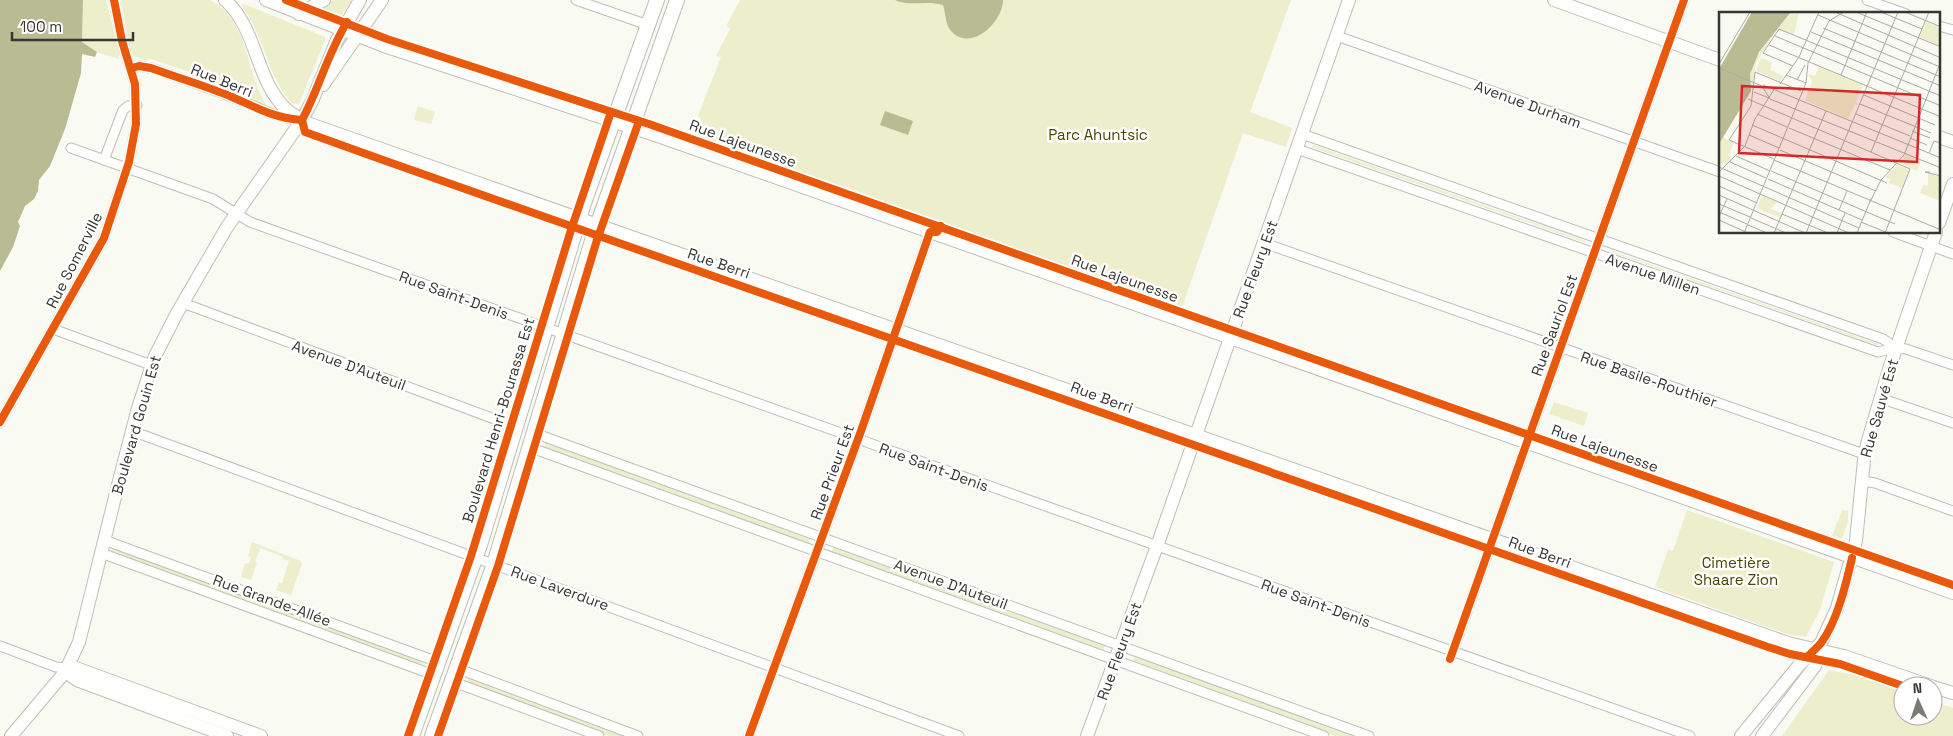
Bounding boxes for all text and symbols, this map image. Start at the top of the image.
scale bar [12,10,134,42]
inset map [1719,12,1940,234]
text: 100 m [20,17,62,36]
street label: Rue Berri [188,59,256,101]
street label: Avenue Durham [1472,76,1584,132]
street label: Rue Lajeunesse [687,115,799,171]
park label: Parc Ahuntsic [1048,125,1148,144]
street label: Rue Somerville [42,209,106,311]
street label: Rue Fleury Est [1228,217,1282,321]
street label: Rue Berri [685,243,753,283]
street label: Avenue Millen [1603,249,1703,299]
street label: Rue Lajeunesse [1069,250,1181,306]
street label: Rue Saint-Denis [397,266,511,324]
street label: Rue Sauriol Est [1527,271,1581,379]
street label: Boulevard Henri-Bourassa Est [458,315,538,525]
street label: Avenue D'Auteuil [289,336,409,394]
street label: Rue Basile-Routhier [1578,347,1720,411]
street label: Boulevard Gouin Est [107,353,165,497]
street label: Rue Sauvé Est [1856,356,1902,460]
street label: Rue Berri [1068,377,1136,417]
street label: Rue Lajeunesse [1549,420,1661,476]
street label: Rue Prieur Est [806,421,858,522]
street label: Rue Saint-Denis [877,438,991,496]
street label: Rue Berri [1506,532,1574,572]
park label: Cimetière Shaare Zion [1694,553,1778,589]
street label: Avenue D'Auteuil [891,555,1011,613]
street label: Rue Laverdure [508,561,612,615]
street label: Rue Grande-Allée [210,570,334,630]
street label: Rue Saint-Denis [1259,574,1373,632]
street label: Rue Fleury Est [1092,599,1146,703]
north arrow [1893,676,1943,726]
text: N [1912,679,1922,697]

